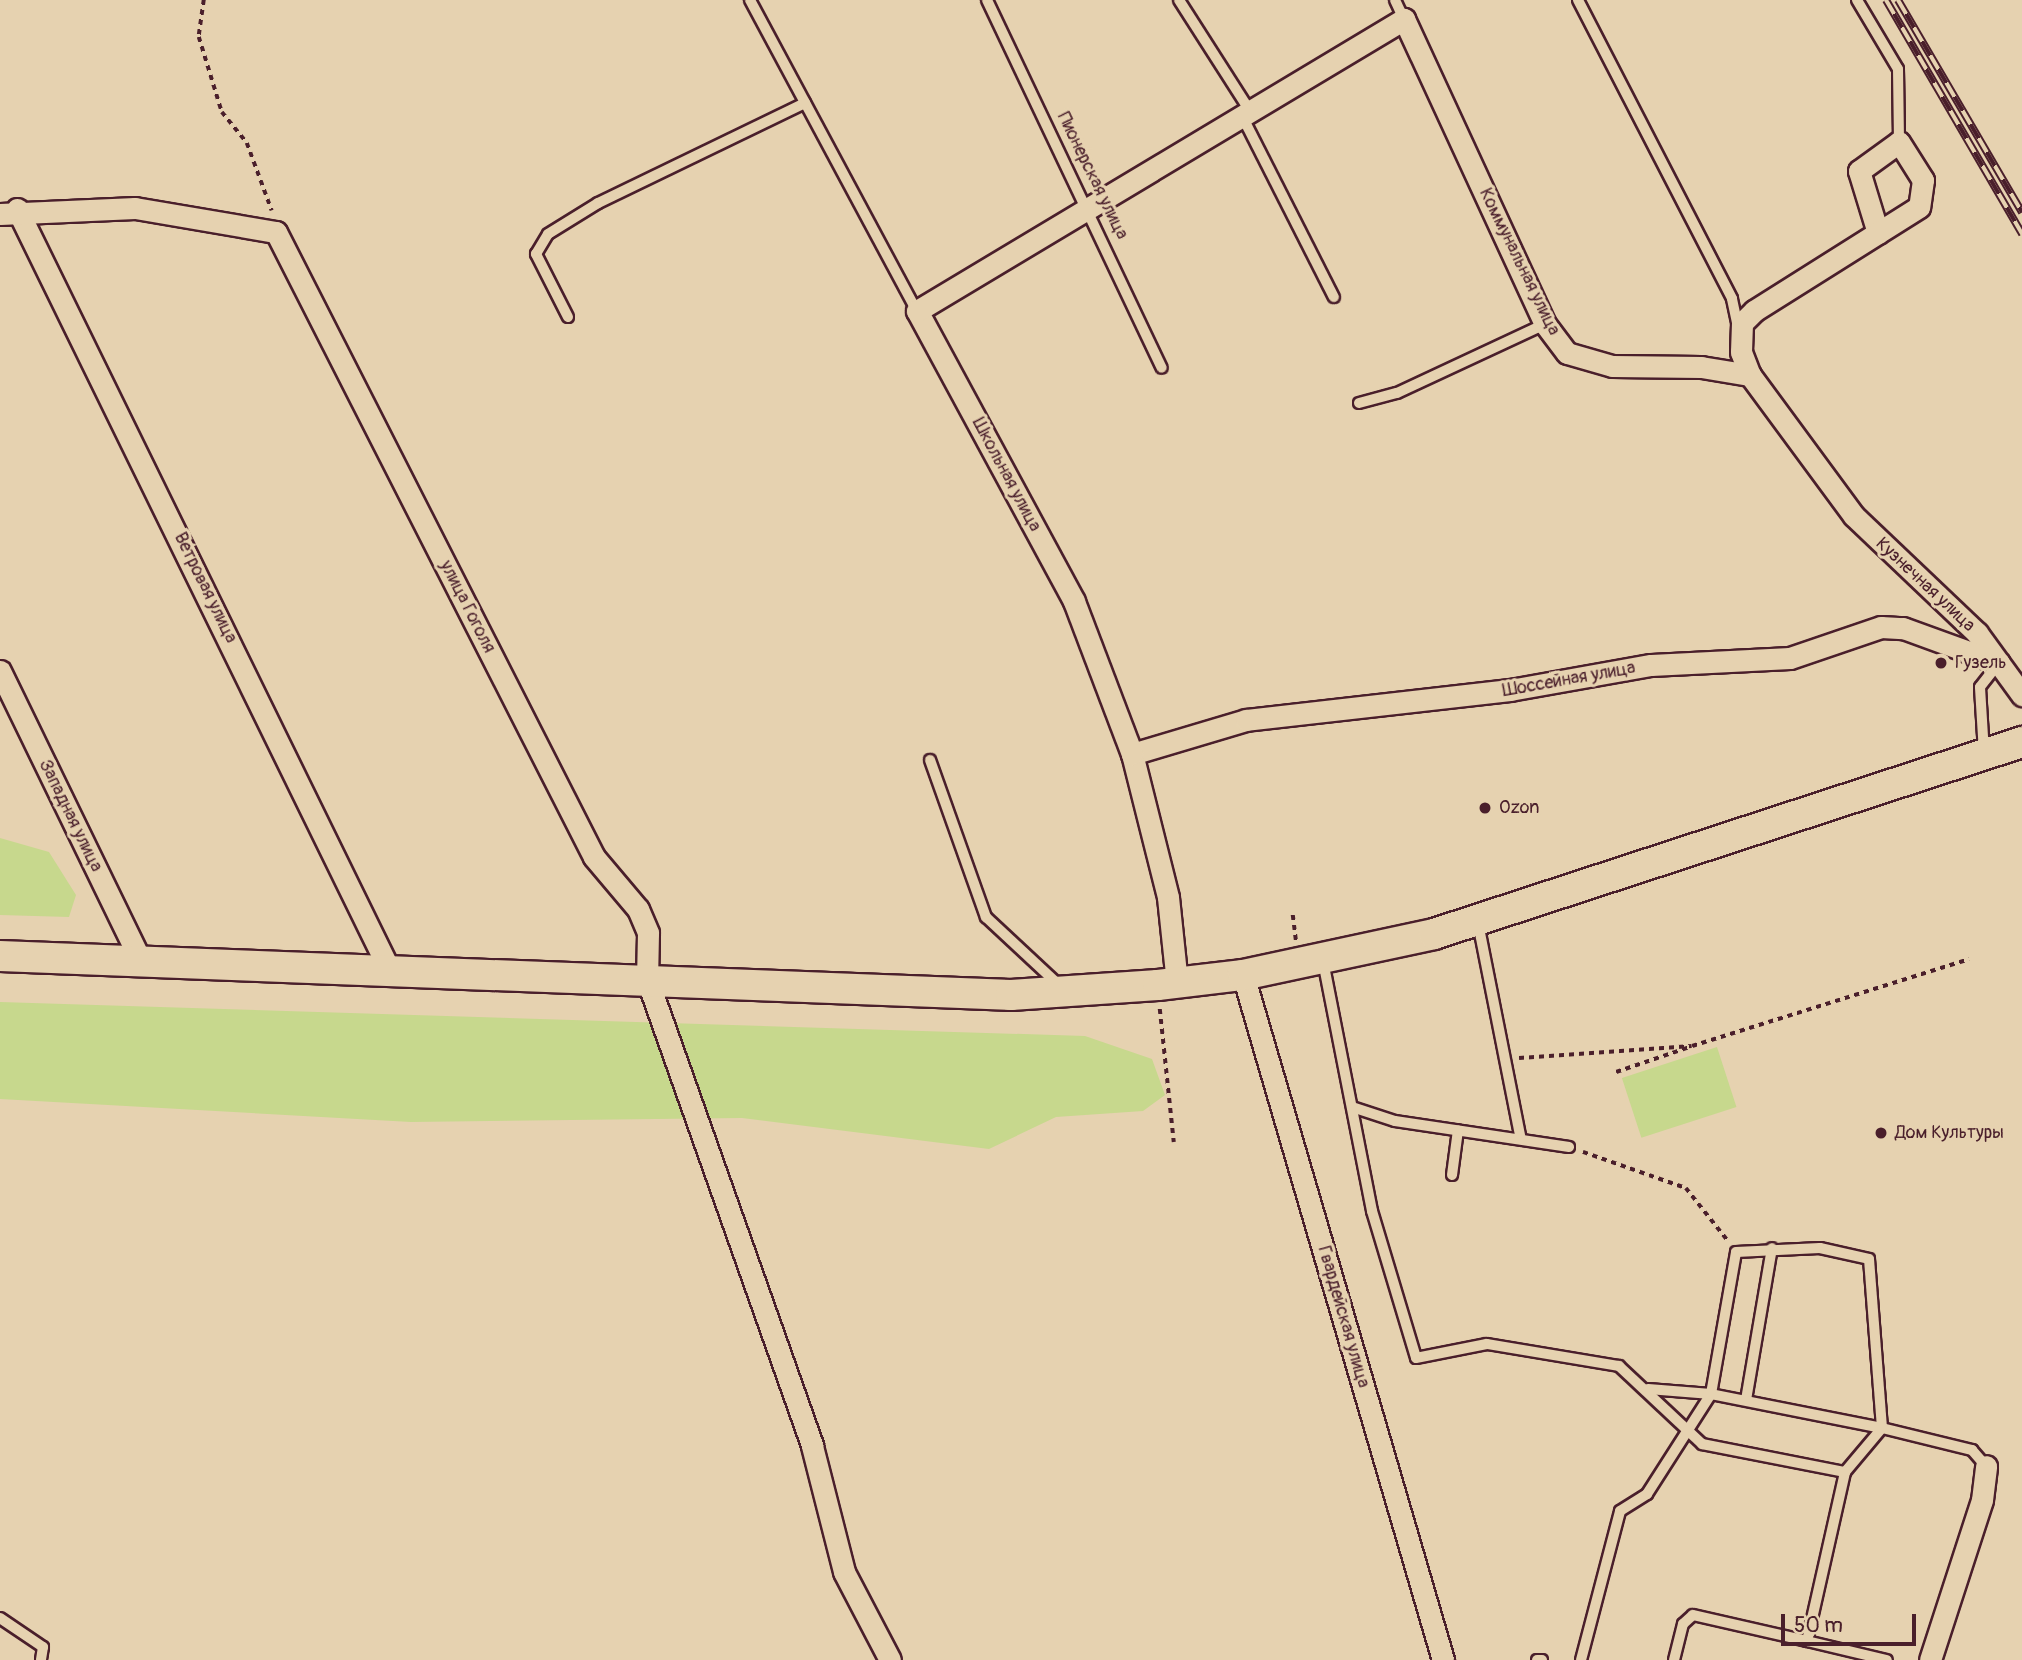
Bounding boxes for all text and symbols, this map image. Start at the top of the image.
street label: Пионерская улица [1052,109,1132,243]
street label: Коммунальная улица [1474,185,1564,339]
street label: Школьная улица [967,414,1045,536]
street label: Ветровая улица [169,529,241,647]
street label: Кузнечная улица [1871,533,1979,637]
street label: улица Гоголя [435,557,499,657]
place label: Гузель [1955,652,2007,674]
marker: Гузель [1933,655,1949,671]
street label: Шоссейная улица [1501,658,1637,702]
street label: Западная улица [34,756,106,876]
place label: Ozon [1499,797,1539,819]
marker: Ozon [1477,800,1493,816]
place label: Дом Культуры [1895,1122,2004,1144]
marker: Дом Культуры [1873,1125,1889,1141]
street label: Гвардейская улица [1312,1244,1374,1390]
scale bar [1784,1600,1919,1644]
text: 50 m [1794,1612,1843,1639]

